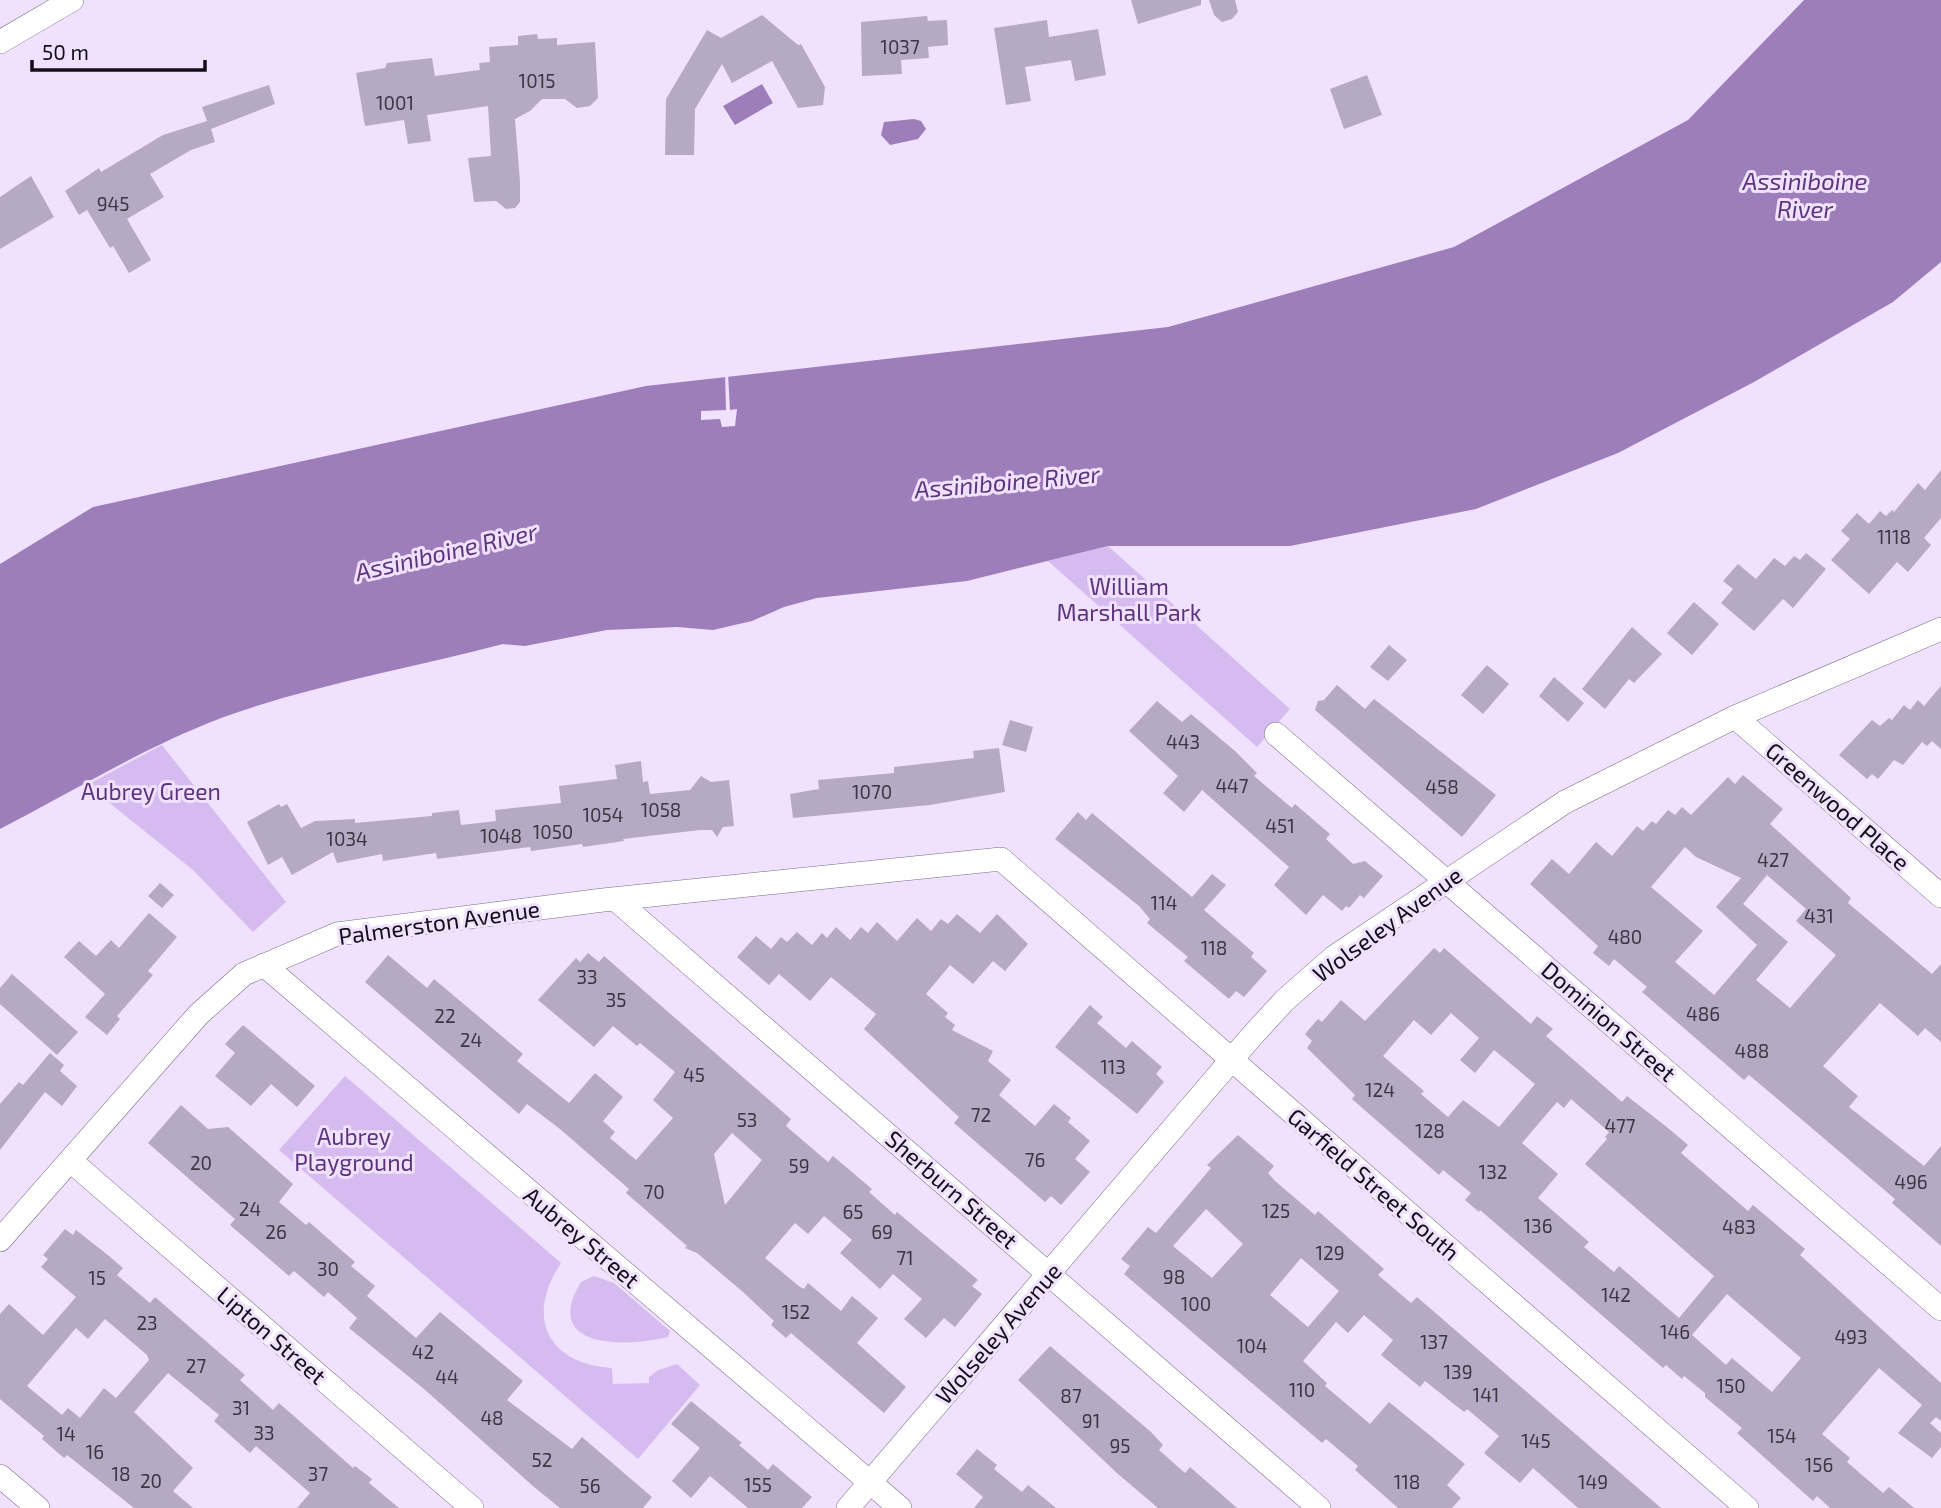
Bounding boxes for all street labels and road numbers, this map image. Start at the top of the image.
street label: Greenwood Place [1760,736,1916,876]
street label: Wolseley Avenue [1307,860,1467,988]
street label: Palmerston Avenue [336,894,542,950]
street label: Dominion Street [1536,955,1682,1087]
street label: Garfield Street South [1283,1102,1465,1266]
street label: Sherburn Street [880,1124,1024,1254]
street label: Aubrey Street [518,1180,646,1294]
street label: Wolseley Avenue [929,1257,1067,1409]
street label: Lipton Street [212,1280,332,1390]

